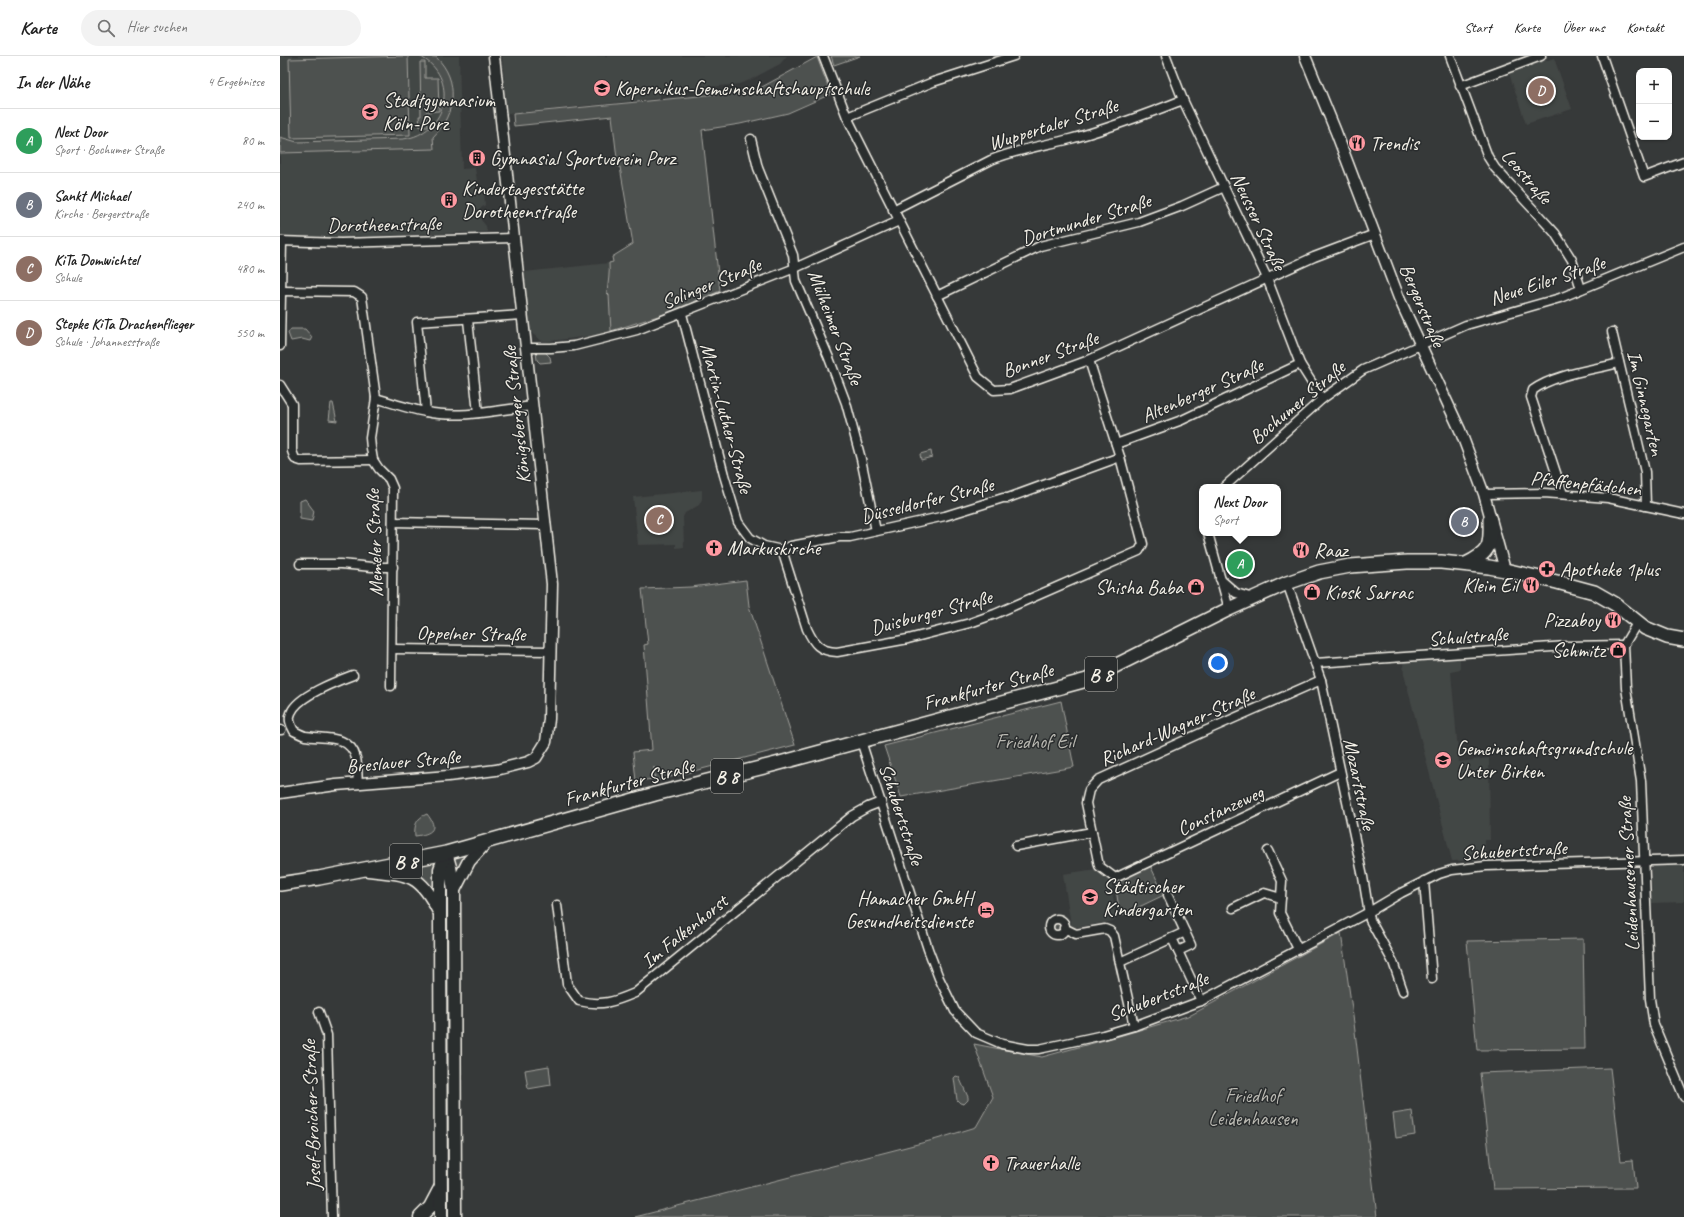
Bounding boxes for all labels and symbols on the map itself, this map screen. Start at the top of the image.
place label: Kopernikus-Gemeinschaftshauptschule [615,76,871,101]
pin: D [1528,76,1554,106]
school or university icon: Kopernikus-Gemeinschaftshauptschule [592,78,612,98]
place label: Stadtgymnasium Köln-Porz [383,88,496,136]
street label: Wuppertaler Straße [986,93,1122,156]
school or university icon: Stadtgymnasium Köln-Porz [360,102,380,122]
place label: Trendis [1370,131,1421,156]
restaurant icon: Trendis [1347,133,1367,153]
street label: Leostraße [1496,143,1558,210]
place label: Gymnasial Sportverein Porz [490,146,678,171]
building icon: Gymnasial Sportverein Porz [467,148,487,168]
street label: Neusser Straße [1225,168,1293,276]
place label: Kindertagesstätte Dorotheenstraße [462,176,585,224]
street label: Dortmunder Straße [1019,188,1155,251]
building icon: Kindertagesstätte Dorotheenstraße [439,190,459,210]
street label: Dorotheenstraße [327,211,443,238]
street label: Neue Eiler Straße [1486,250,1609,311]
street label: Solinger Straße [658,252,766,315]
street label: Bergerstraße [1394,260,1452,352]
street label: Mülheimer Straße [802,266,869,390]
street label: Bonner Straße [999,325,1103,383]
street label: Martin-Luther-Straße [694,340,759,497]
street label: Königsberger Straße [497,343,536,485]
street label: Im Ginnegarten [1621,348,1670,459]
street label: Altenberger Straße [1138,352,1268,428]
street label: Bochumer Straße [1244,354,1352,450]
street label: Pfaffenpfädchen [1529,465,1643,502]
street label: Düsseldorfer Straße [858,472,997,529]
street label: Memeler Straße [360,487,389,597]
pin: C [646,505,672,535]
pin: B [1451,507,1477,537]
place label: Markuskirche [727,536,822,561]
church icon: Markuskirche [704,538,724,558]
place label: Raaz [1314,538,1350,563]
restaurant icon: Raaz [1291,540,1311,560]
pin: A [1227,549,1253,579]
place label: Apotheke 1plus [1560,557,1662,582]
pharmacy icon: Apotheke 1plus [1537,559,1557,579]
place label: Klein Eil [1463,573,1522,598]
place label: Shisha Baba [1095,575,1184,600]
restaurant icon: Klein Eil [1521,575,1541,595]
shop icon: Shisha Baba [1186,577,1206,597]
place label: Kiosk Sarrac [1325,580,1414,605]
shop icon: Kiosk Sarrac [1302,582,1322,602]
street label: Duisburger Straße [868,584,996,641]
place label: Pizzaboy [1544,608,1602,633]
restaurant icon: Pizzaboy [1603,610,1623,630]
street label: Oppelner Straße [416,620,527,647]
street label: Schulstraße [1428,621,1510,652]
place label: Schmitz [1552,638,1607,663]
shop icon: Schmitz [1608,640,1628,660]
your location [1208,653,1228,673]
street label: Frankfurter Straße [920,657,1057,716]
road number: B 8 [1085,657,1117,691]
street label: Richard-Wagner-Straße [1096,680,1260,772]
park label: Friedhof Eil [996,729,1078,754]
street label: Mozartstraße [1338,736,1382,834]
place label: Gemeinschaftsgrundschule Unter Birken [1456,736,1634,784]
street label: Breslauer Straße [345,744,463,779]
school or university icon: Gemeinschaftsgrundschule Unter Birken [1433,750,1453,770]
street label: Frankfurter Straße [561,753,698,812]
road number: B 8 [711,759,743,793]
street label: Schubertstraße [873,760,930,869]
street label: Constanzeweg [1173,779,1268,841]
street label: Leidenhausener Straße [1612,795,1645,952]
street label: Schubertstraße [1461,835,1569,866]
road number: B 8 [390,844,422,878]
place label: Städtischer Kindergarten [1103,874,1193,922]
place label: Hamacher GmbH Gesundheitsdienste [846,886,976,934]
street label: Im Falkenhorst [636,887,735,974]
school or university icon: Städtischer Kindergarten [1080,887,1100,907]
hotel icon: Hamacher GmbH Gesundheitsdienste [976,900,996,920]
street label: Schubertstraße [1105,965,1213,1027]
street label: Josef-Broicher-Straße [296,1038,327,1192]
park label: Friedhof Leidenhausen [1208,1083,1299,1131]
place label: Trauerhalle [1004,1151,1081,1176]
church icon: Trauerhalle [981,1153,1001,1173]

